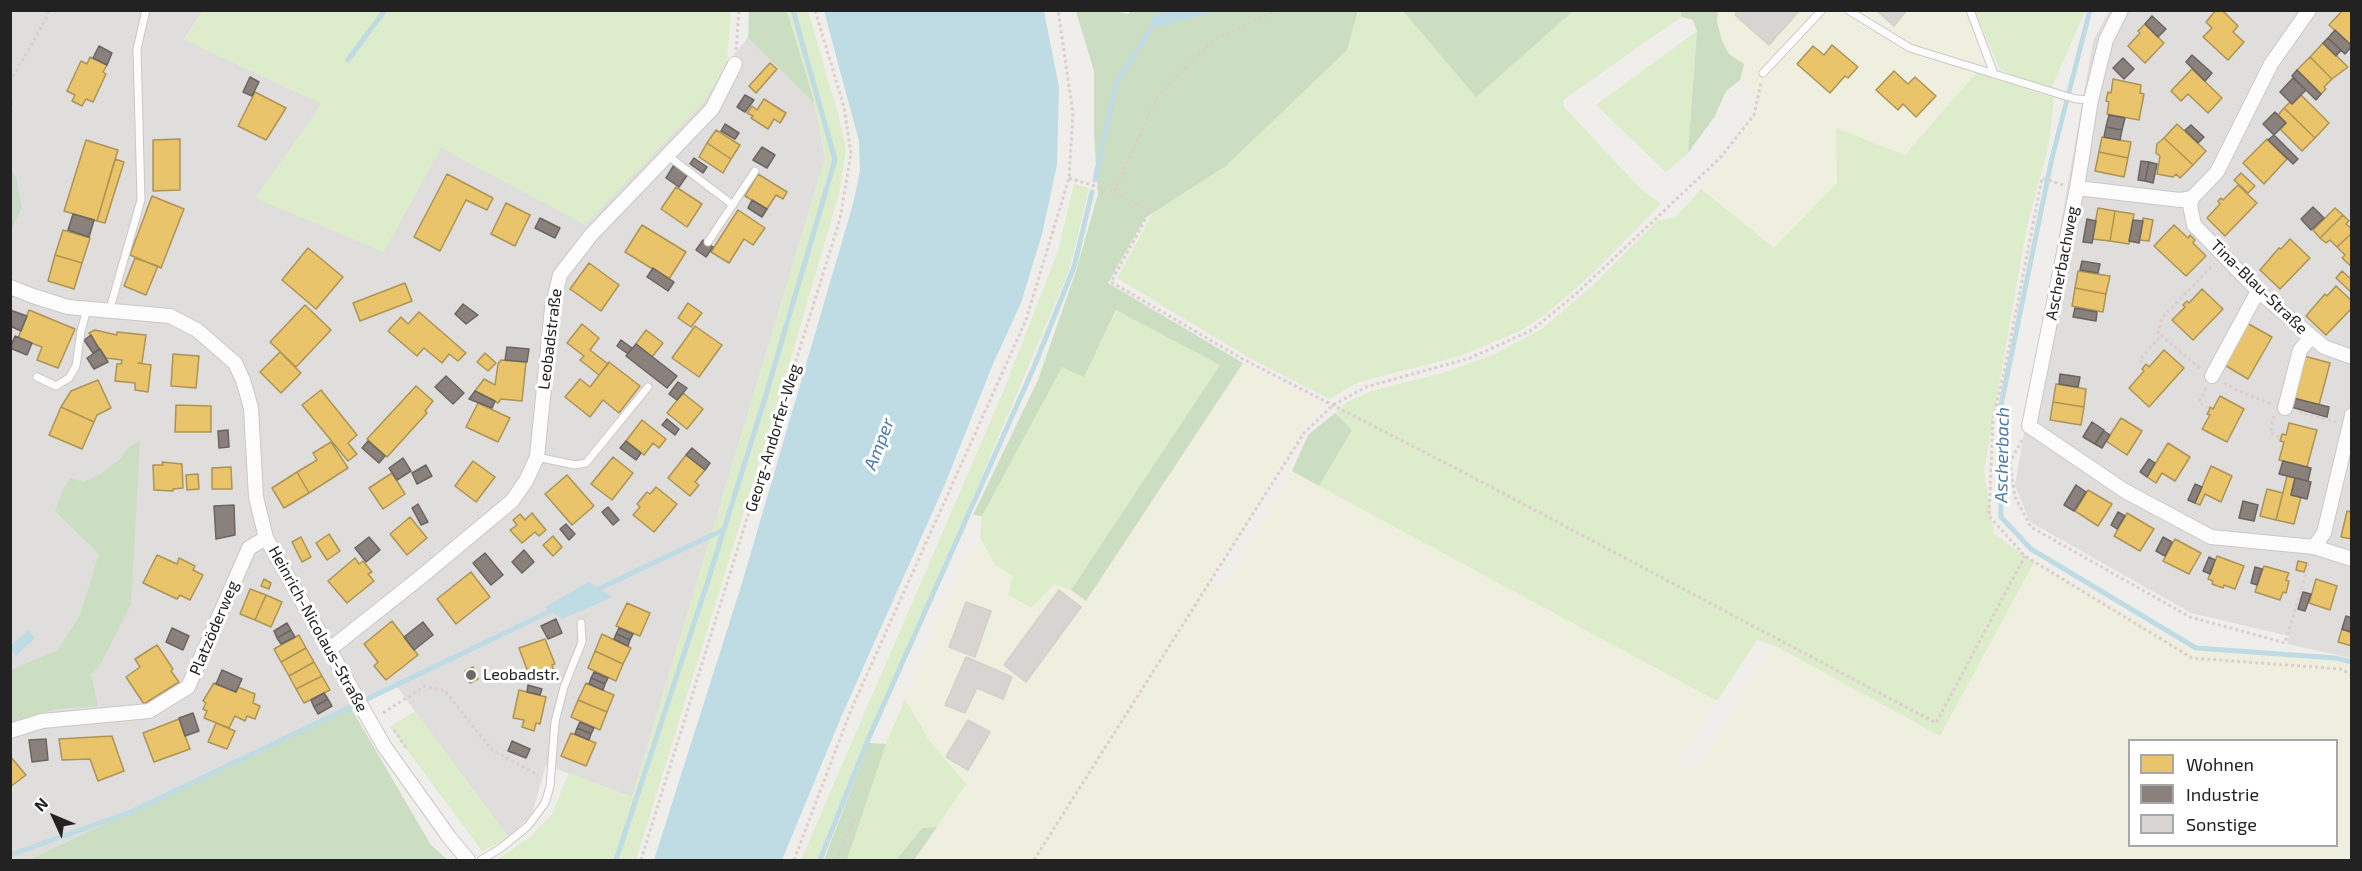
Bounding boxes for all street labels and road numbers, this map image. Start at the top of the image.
street label: Ascherbachweg [2042,204,2082,322]
street label: Tina-Blau-Straße [2206,236,2312,338]
street label: Leobadstraße [534,287,566,391]
street label: Georg-Andorfer-Weg [741,362,805,514]
street label: Heinrich-Nicolaus-Straße [264,543,372,715]
street label: Platzöderweg [185,578,243,678]

